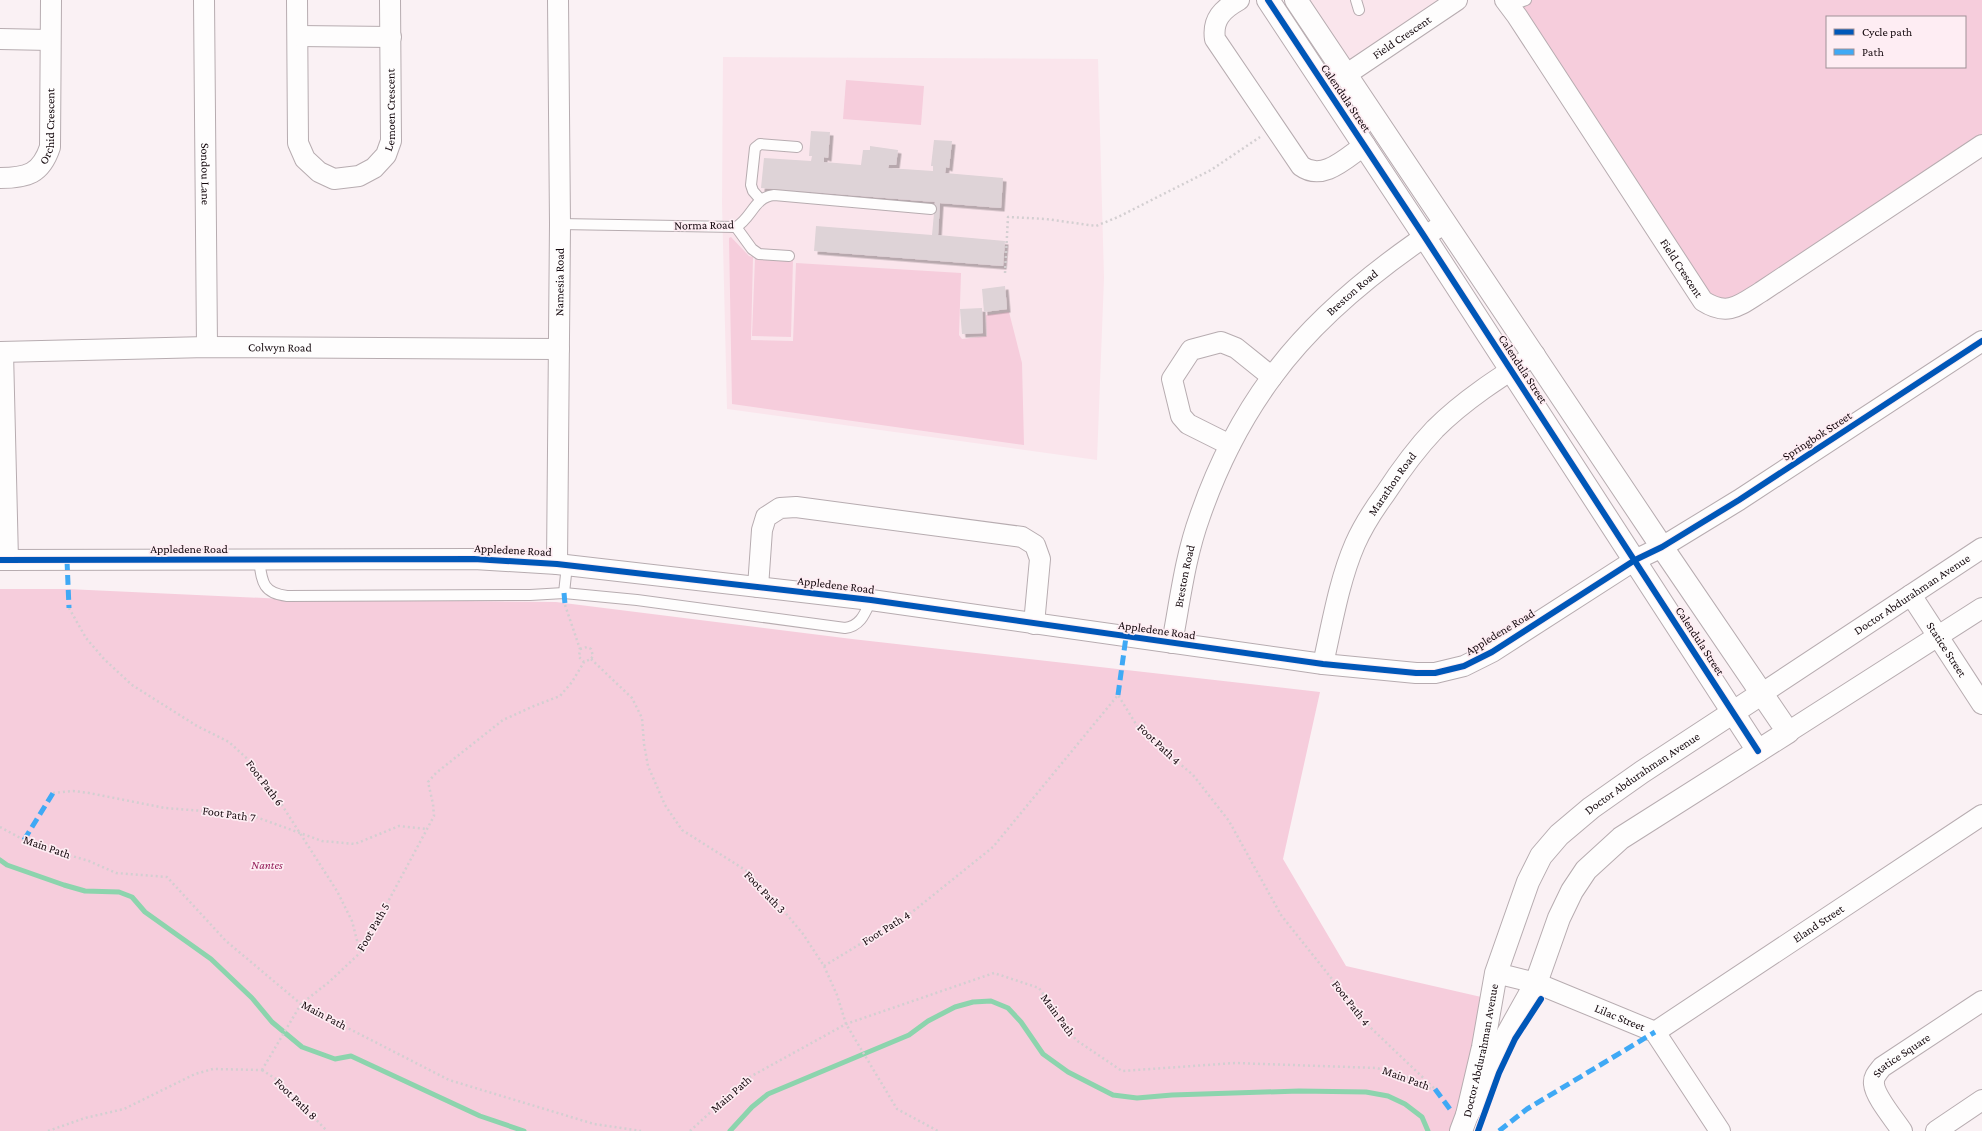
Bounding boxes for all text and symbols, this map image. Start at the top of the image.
street label: Field Crescent [1370,12,1435,62]
legend [1826,16,1966,68]
text: Cycle path [1862,25,1913,39]
text: Path [1862,45,1884,59]
street label: Calendula Street [1318,61,1375,136]
street label: Lemoen Crescent [381,67,398,153]
street label: Orchid Crescent [36,87,57,167]
street label: Sondou Lane [198,143,213,205]
street label: Norma Road [674,217,735,233]
street label: Field Crescent [1657,236,1706,301]
street label: Namesia Road [552,247,567,316]
street label: Breston Road [1323,266,1381,319]
street label: Calendula Street [1496,332,1551,407]
street label: Colwyn Road [248,340,313,355]
street label: Springbok Street [1780,408,1855,464]
street label: Marathon Road [1365,449,1420,518]
street label: Appledene Road [474,541,553,559]
street label: Appledene Road [150,542,229,556]
street label: Breston Road [1171,543,1198,609]
street label: Doctor Abdurahman Avenue [1851,551,1973,638]
street label: Appledene Road [797,573,876,597]
street label: Calendula Street [1673,604,1728,679]
street label: Appledene Road [1463,606,1538,658]
street label: Appledene Road [1118,618,1197,642]
street label: Statice Street [1923,619,1970,680]
street label: Foot Path 4 [1134,720,1184,768]
street label: Doctor Abdurahman Avenue [1582,729,1702,817]
street label: Foot Path 6 [243,757,287,809]
street label: Foot Path 7 [202,803,257,825]
street label: Main Path [21,832,73,862]
park label: Nantes [251,858,283,872]
street label: Foot Path 3 [741,868,789,916]
street label: Foot Path 5 [354,900,392,954]
street label: Eland Street [1790,901,1847,946]
street label: Foot Path 4 [859,908,913,948]
street label: Foot Path 4 [1329,977,1373,1029]
street label: Doctor Abdurahman Avenue [1460,983,1501,1119]
street label: Main Path [1038,991,1078,1039]
street label: Main Path [299,997,349,1033]
street label: Lilac Street [1593,1001,1648,1035]
street label: Statice Square [1869,1030,1933,1080]
street label: Main Path [1381,1063,1432,1093]
street label: Main Path [708,1072,755,1115]
street label: Foot Path 8 [272,1075,320,1123]

